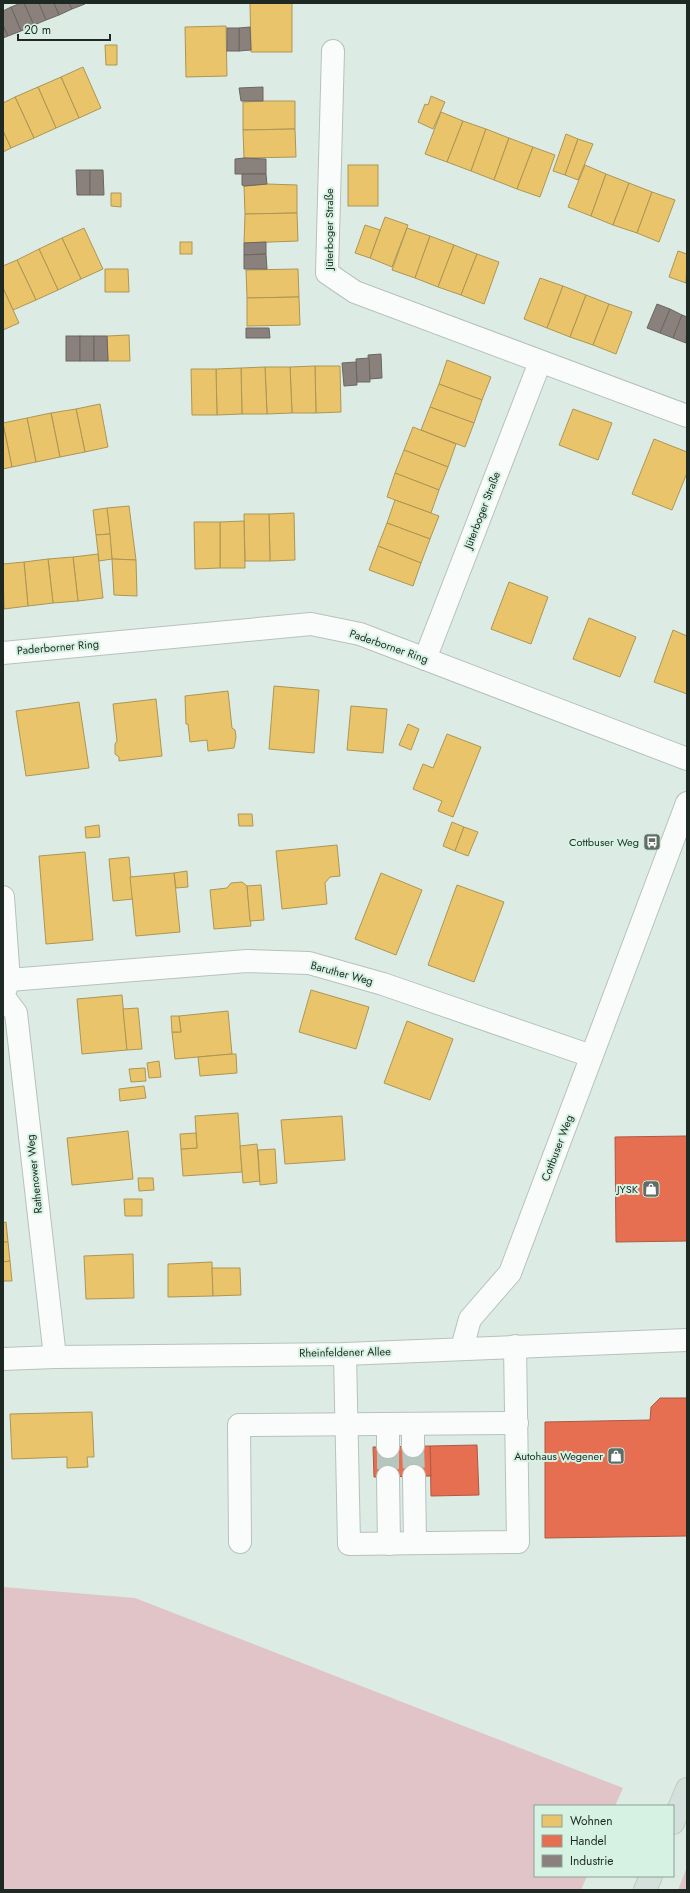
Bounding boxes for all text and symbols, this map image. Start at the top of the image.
scale bar [18,16,110,42]
text: 20 m [24,21,51,39]
street label: Jüterboger Straße [321,188,337,272]
street label: Jüterboger Straße [459,469,504,553]
street label: Paderborner Ring [347,625,431,667]
street label: Paderborner Ring [16,635,100,659]
bus stop icon: Cottbuser Weg [642,832,662,852]
place label: Cottbuser Weg [569,834,639,850]
street label: Baruther Weg [309,957,375,989]
street label: Cottbuser Weg [537,1112,577,1184]
street label: Rathenower Weg [22,1134,46,1214]
shop icon: JYSK [641,1179,661,1199]
place label: JYSK [615,1181,639,1197]
street label: Rheinfeldener Allee [299,1343,391,1361]
shop icon: Autohaus Wegener [606,1446,626,1466]
place label: Autohaus Wegener [514,1448,603,1464]
legend [534,1805,674,1877]
text: Wohnen [570,1812,613,1830]
text: Handel [570,1832,606,1850]
text: Industrie [570,1852,614,1870]

